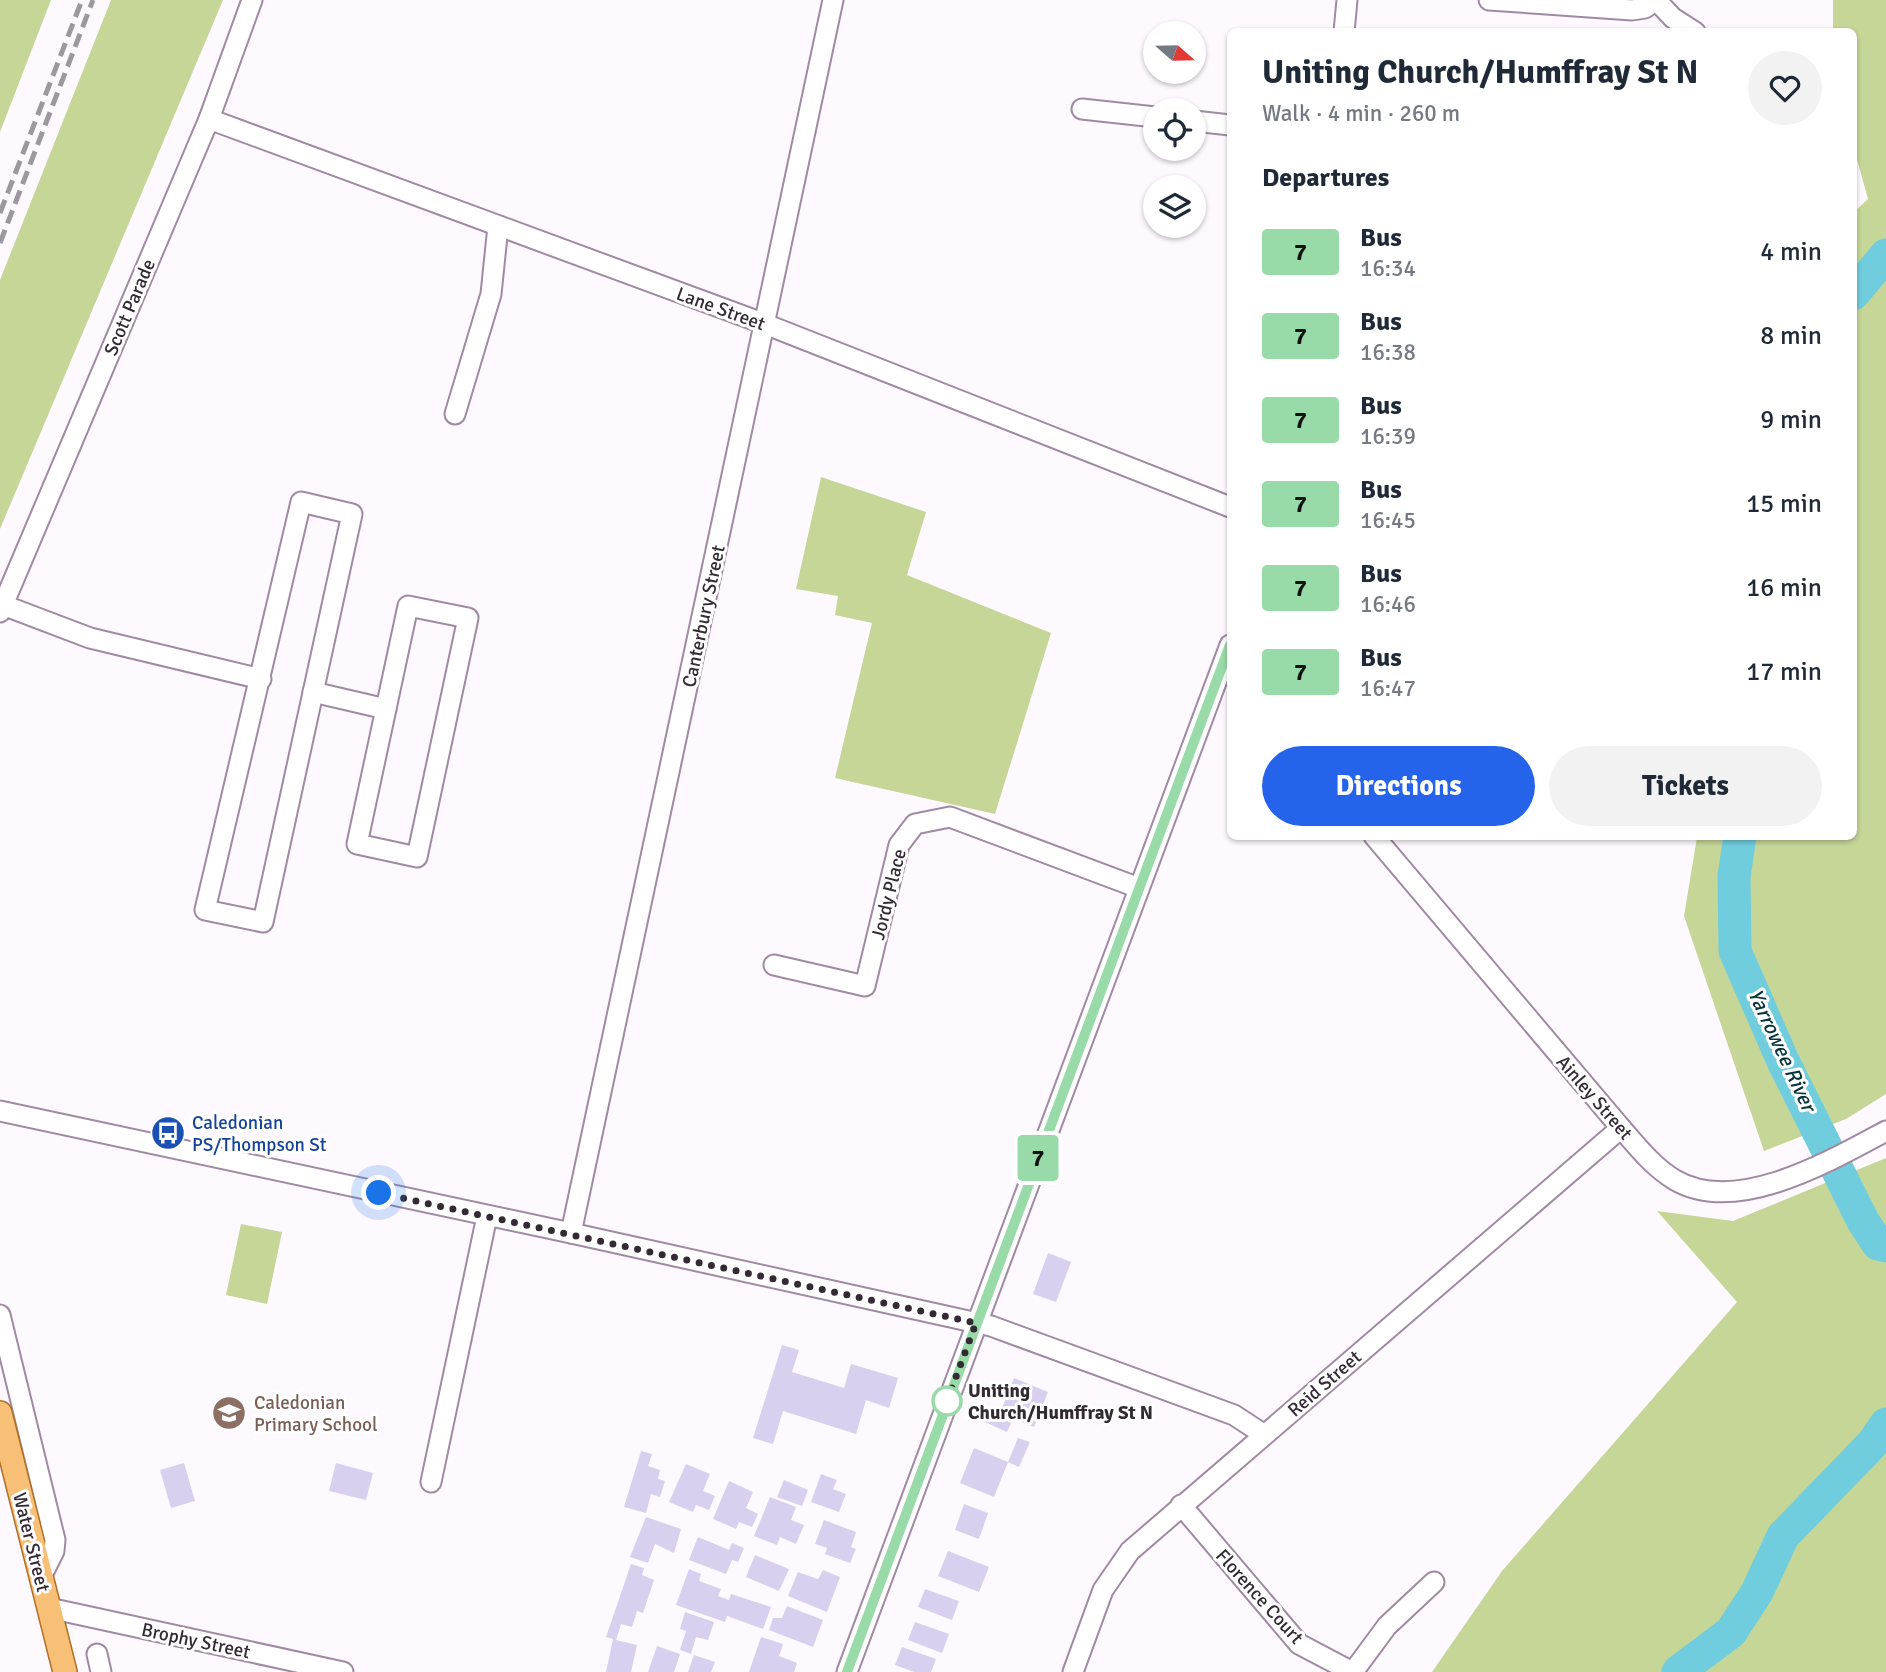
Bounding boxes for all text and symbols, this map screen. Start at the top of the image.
north arrow [1143,21,1206,84]
map controls [1143,21,1206,238]
button: heart [1748,51,1822,125]
text: Uniting Church/Humffray St N [1262,52,1699,93]
button: locate [1143,98,1206,161]
text: Walk · 4 min · 260 m [1262,99,1460,128]
text: Departures [1262,162,1389,194]
button: layers [1143,175,1206,238]
text: Bus [1360,222,1402,254]
text: 4 min [1760,236,1822,268]
text: 7 [1294,237,1307,267]
text: 16:34 [1360,254,1416,283]
street label: Scott Parade [99,255,161,359]
street label: Lane Street [673,282,769,336]
text: Bus [1360,306,1402,338]
text: 8 min [1760,320,1822,352]
text: 7 [1294,321,1307,351]
text: 16:38 [1360,338,1416,367]
text: Bus [1360,390,1402,422]
text: 9 min [1760,404,1822,436]
text: 7 [1294,405,1307,435]
text: 16:39 [1360,422,1416,451]
text: Bus [1360,474,1402,506]
text: 15 min [1746,488,1822,520]
text: 7 [1294,489,1307,519]
text: 16:45 [1360,506,1416,535]
street label: Canterbury Street [677,543,731,690]
text: Bus [1360,558,1402,590]
text: 16 min [1746,572,1822,604]
text: 7 [1294,573,1307,603]
text: 16:46 [1360,590,1416,619]
text: Bus [1360,642,1402,674]
text: 17 min [1746,656,1822,688]
text: 7 [1294,657,1307,687]
text: 16:47 [1360,674,1416,703]
button: Directions [1262,746,1535,826]
button: Tickets [1549,746,1822,826]
street label: Jordy Place [866,846,912,942]
water label: Yarrowee River [1742,985,1823,1118]
street label: Ainley Street [1551,1050,1638,1145]
place label: Caledonian PS/Thompson St [192,1111,327,1157]
bus stop icon: Caledonian PS/Thompson St [149,1114,187,1152]
line badge: 7 [1015,1135,1061,1181]
text: 7 [1032,1143,1044,1173]
your location [361,1175,396,1210]
street label: Reid Street [1283,1345,1367,1422]
place label: Uniting Church/Humffray St N [968,1379,1153,1425]
marker: Uniting Church/Humffray St N [932,1386,962,1416]
place label: Caledonian Primary School [254,1391,377,1437]
school or university icon: Caledonian Primary School [210,1394,248,1432]
street label: Water Street [7,1490,55,1595]
street label: Florence Court [1210,1544,1309,1649]
street label: Brophy Street [139,1618,253,1664]

